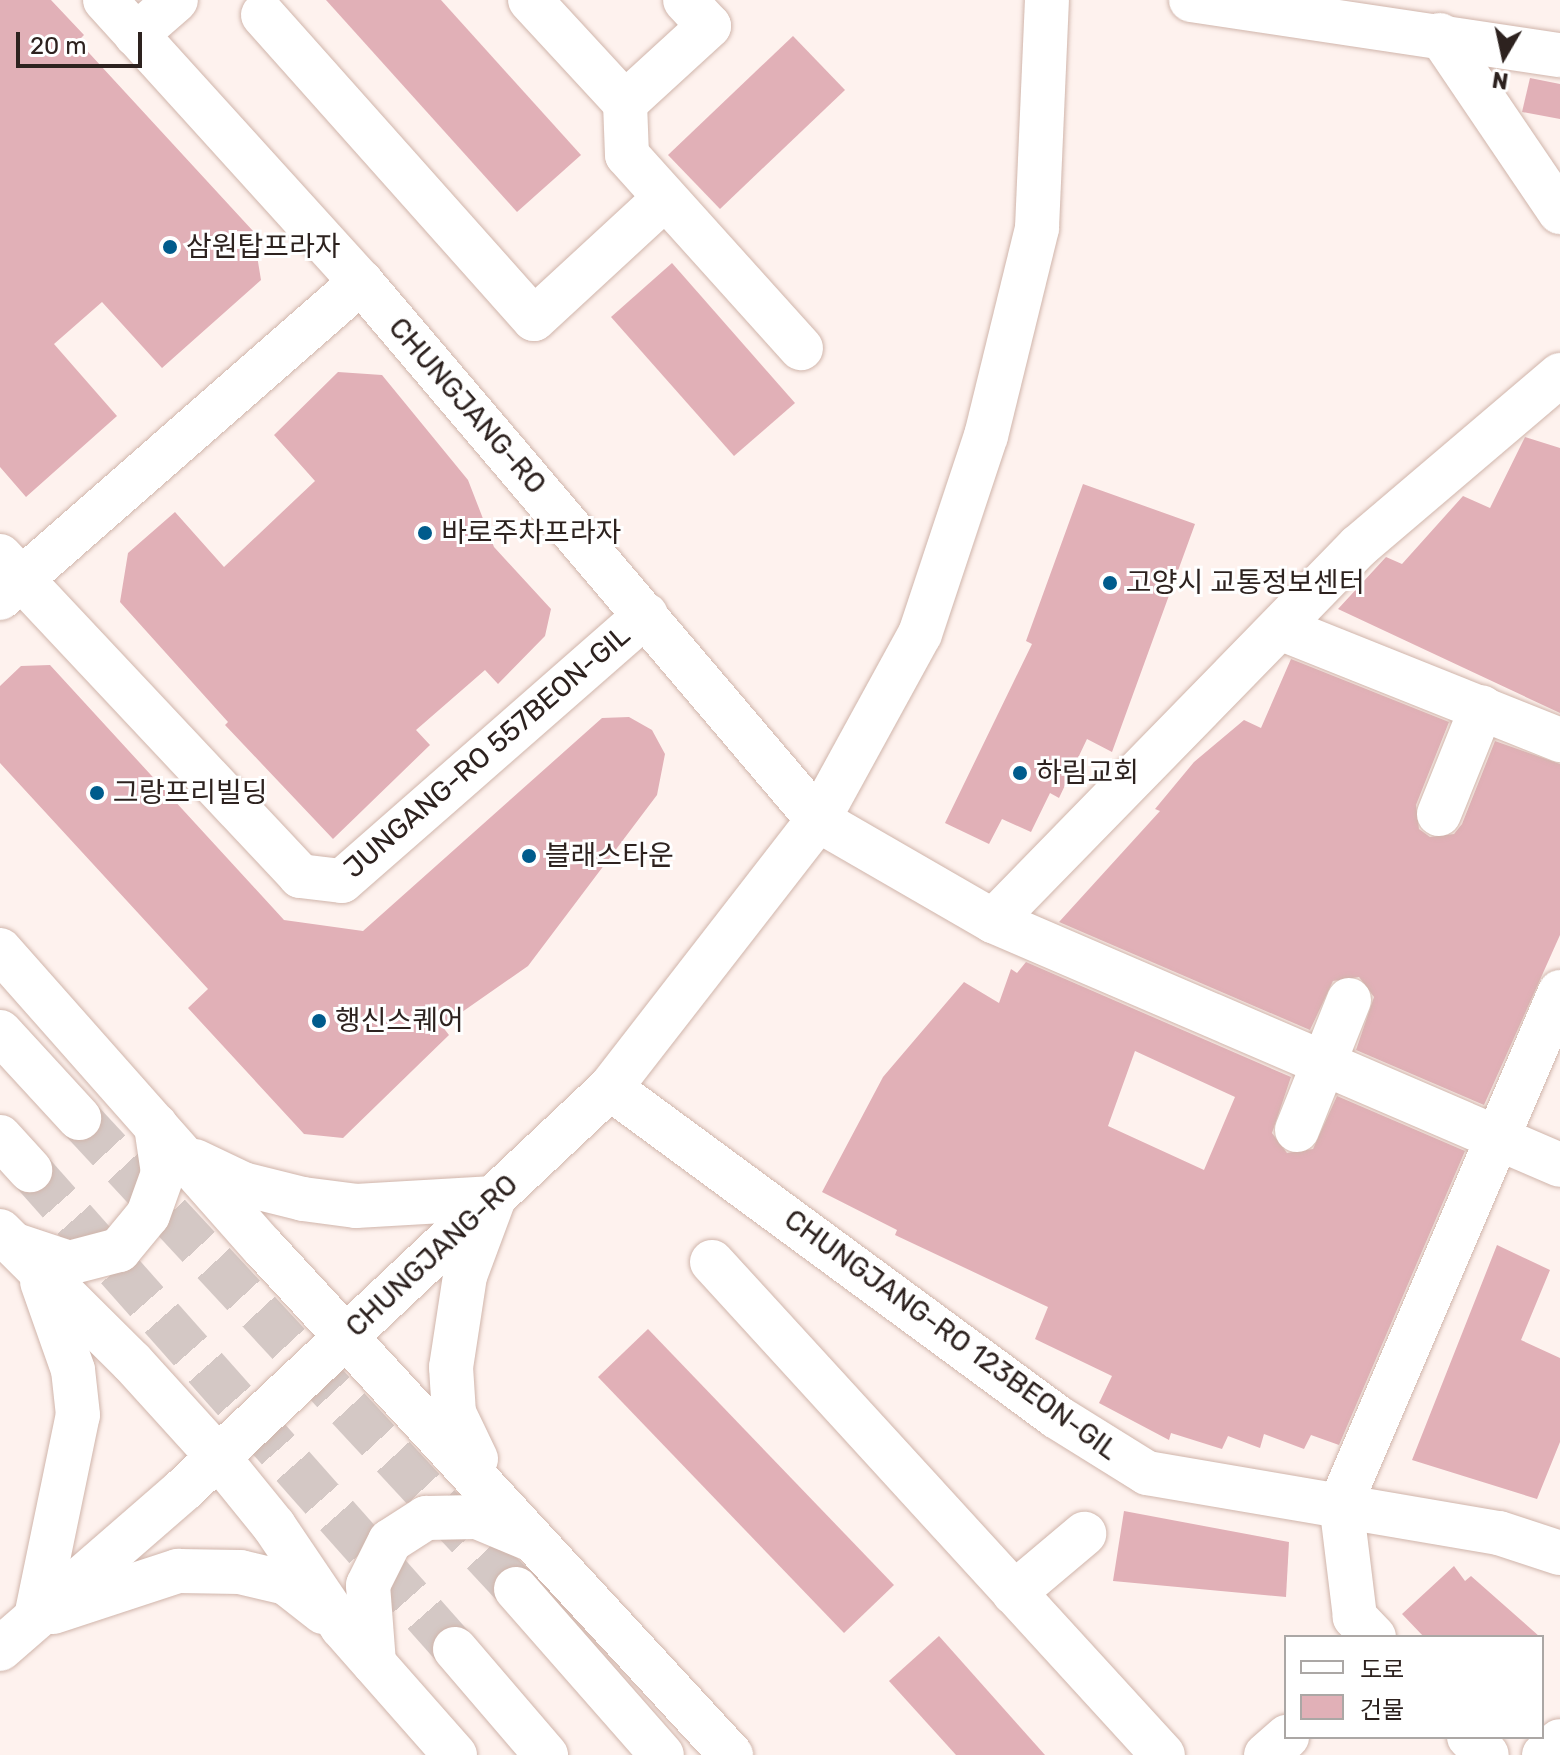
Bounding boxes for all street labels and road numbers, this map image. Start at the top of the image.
street label: CHUNGJANG-RO [381,311,553,501]
street label: JUNGANG-RO 557BEON-GIL [337,619,637,885]
street label: CHUNGJANG-RO [339,1168,525,1344]
street label: CHUNGJANG-RO 123BEON-GIL [778,1203,1124,1467]

